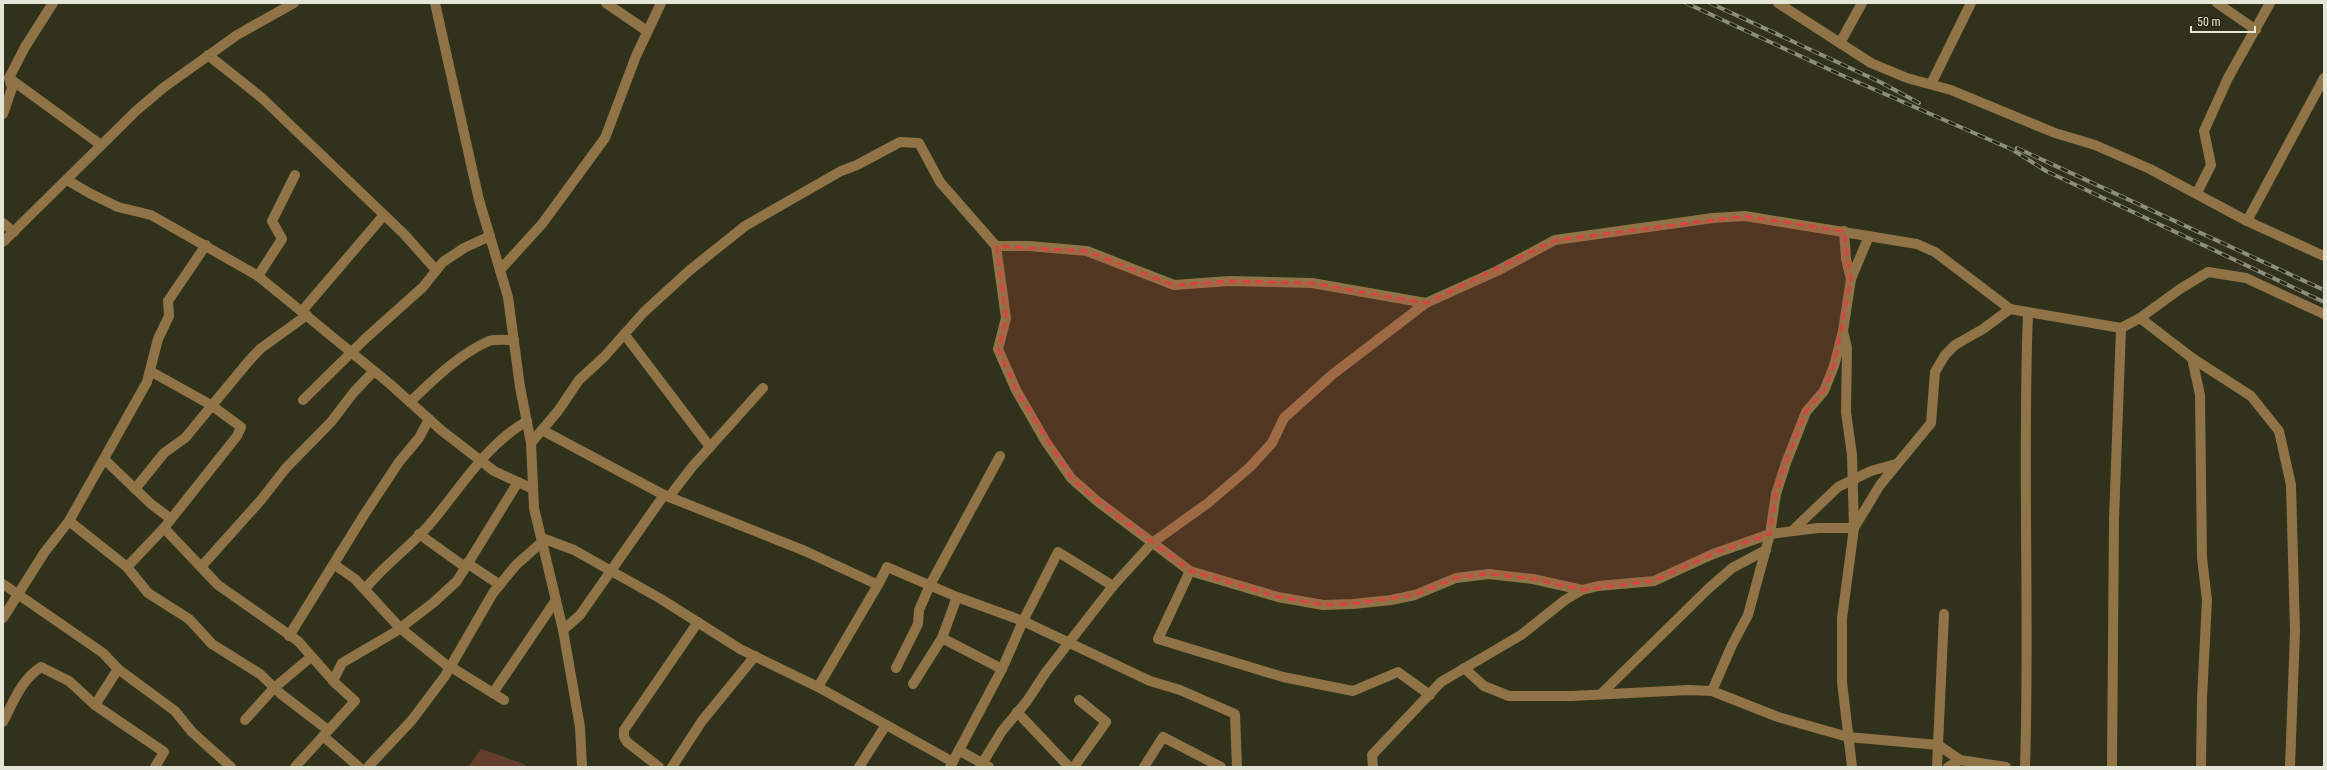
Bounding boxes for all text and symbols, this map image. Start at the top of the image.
scale bar [2191,8,2255,34]
text: 50 m [2197,15,2221,29]

